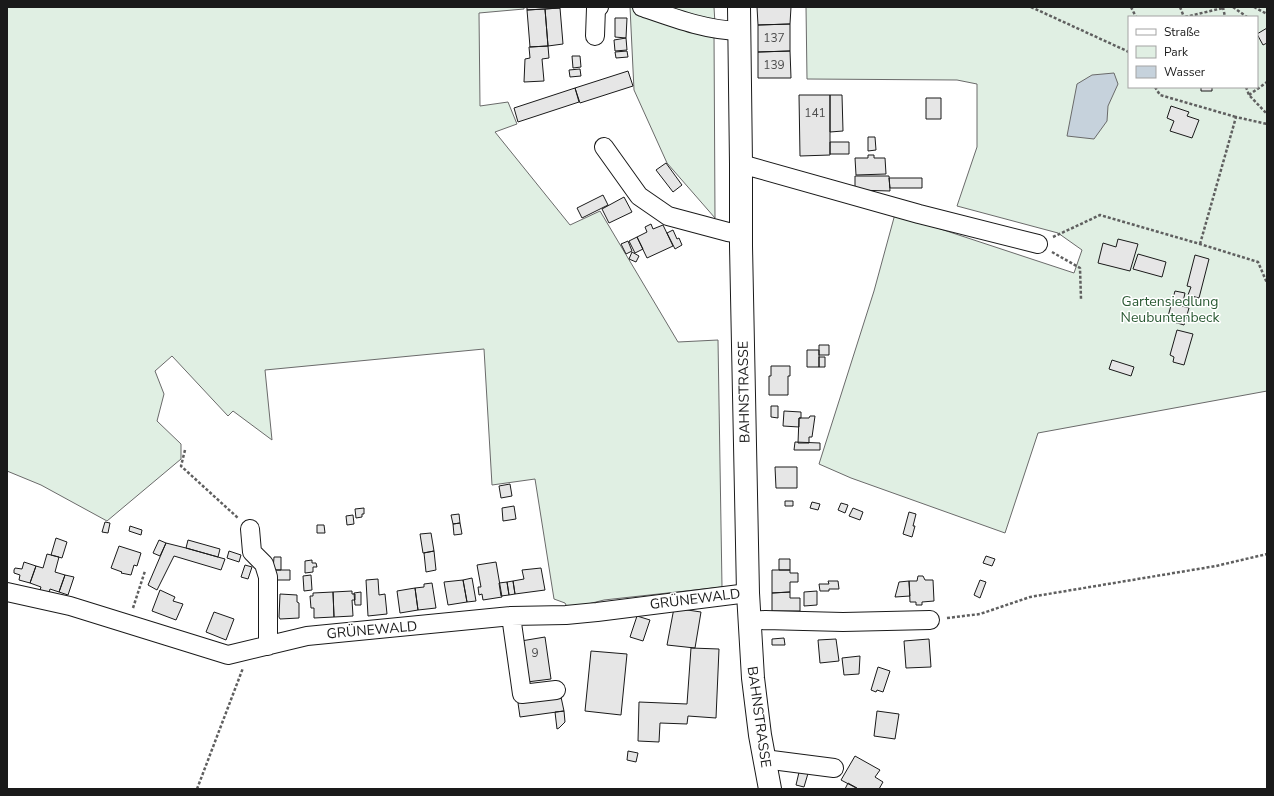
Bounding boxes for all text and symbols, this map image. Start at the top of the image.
legend [1128,16,1258,88]
text: Straße [1164,24,1200,40]
house number: 137 [763,30,785,46]
text: Park [1164,44,1189,60]
house number: 139 [763,57,785,73]
text: Wasser [1164,64,1206,80]
house number: 141 [804,105,826,121]
park label: Gartensiedlung Neubuntenbeck [1121,292,1220,327]
street label: BAHNSTRASSE [734,341,754,443]
street label: GRÜNEWALD [649,584,741,614]
street label: GRÜNEWALD [326,617,418,643]
house number: 9 [531,645,539,661]
street label: BAHNSTRASSE [742,665,776,769]

